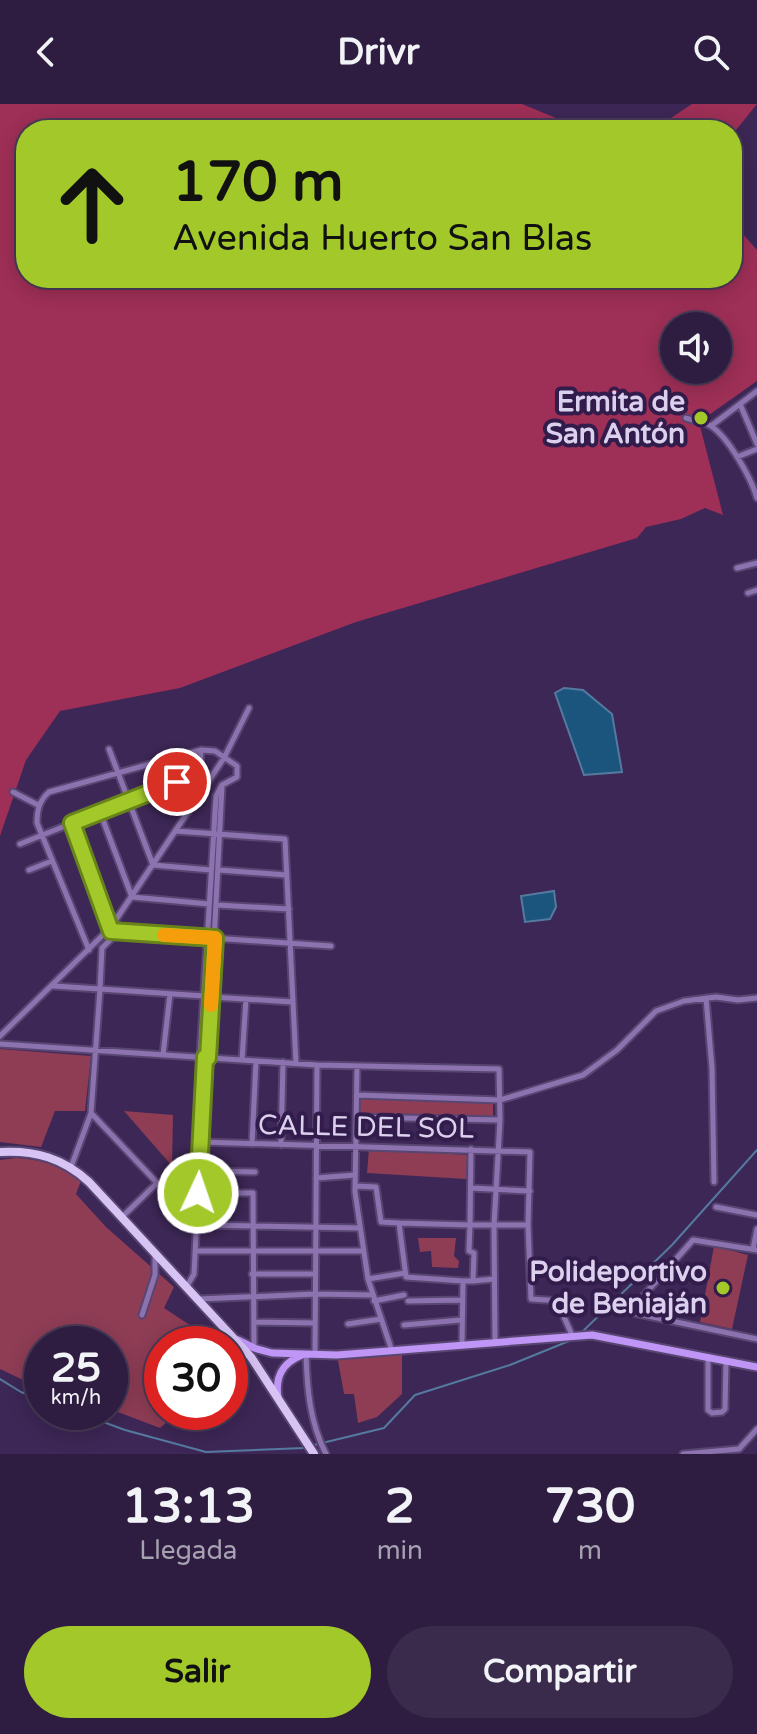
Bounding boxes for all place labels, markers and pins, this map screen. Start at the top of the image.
place label: Ermita de San Antón [546,385,685,451]
marker: Ermita de San Antón [692,409,710,427]
pin [143,748,211,816]
place label: Polideportivo de Beniaján [529,1255,707,1321]
marker: Polideportivo de Beniaján [714,1279,732,1297]

